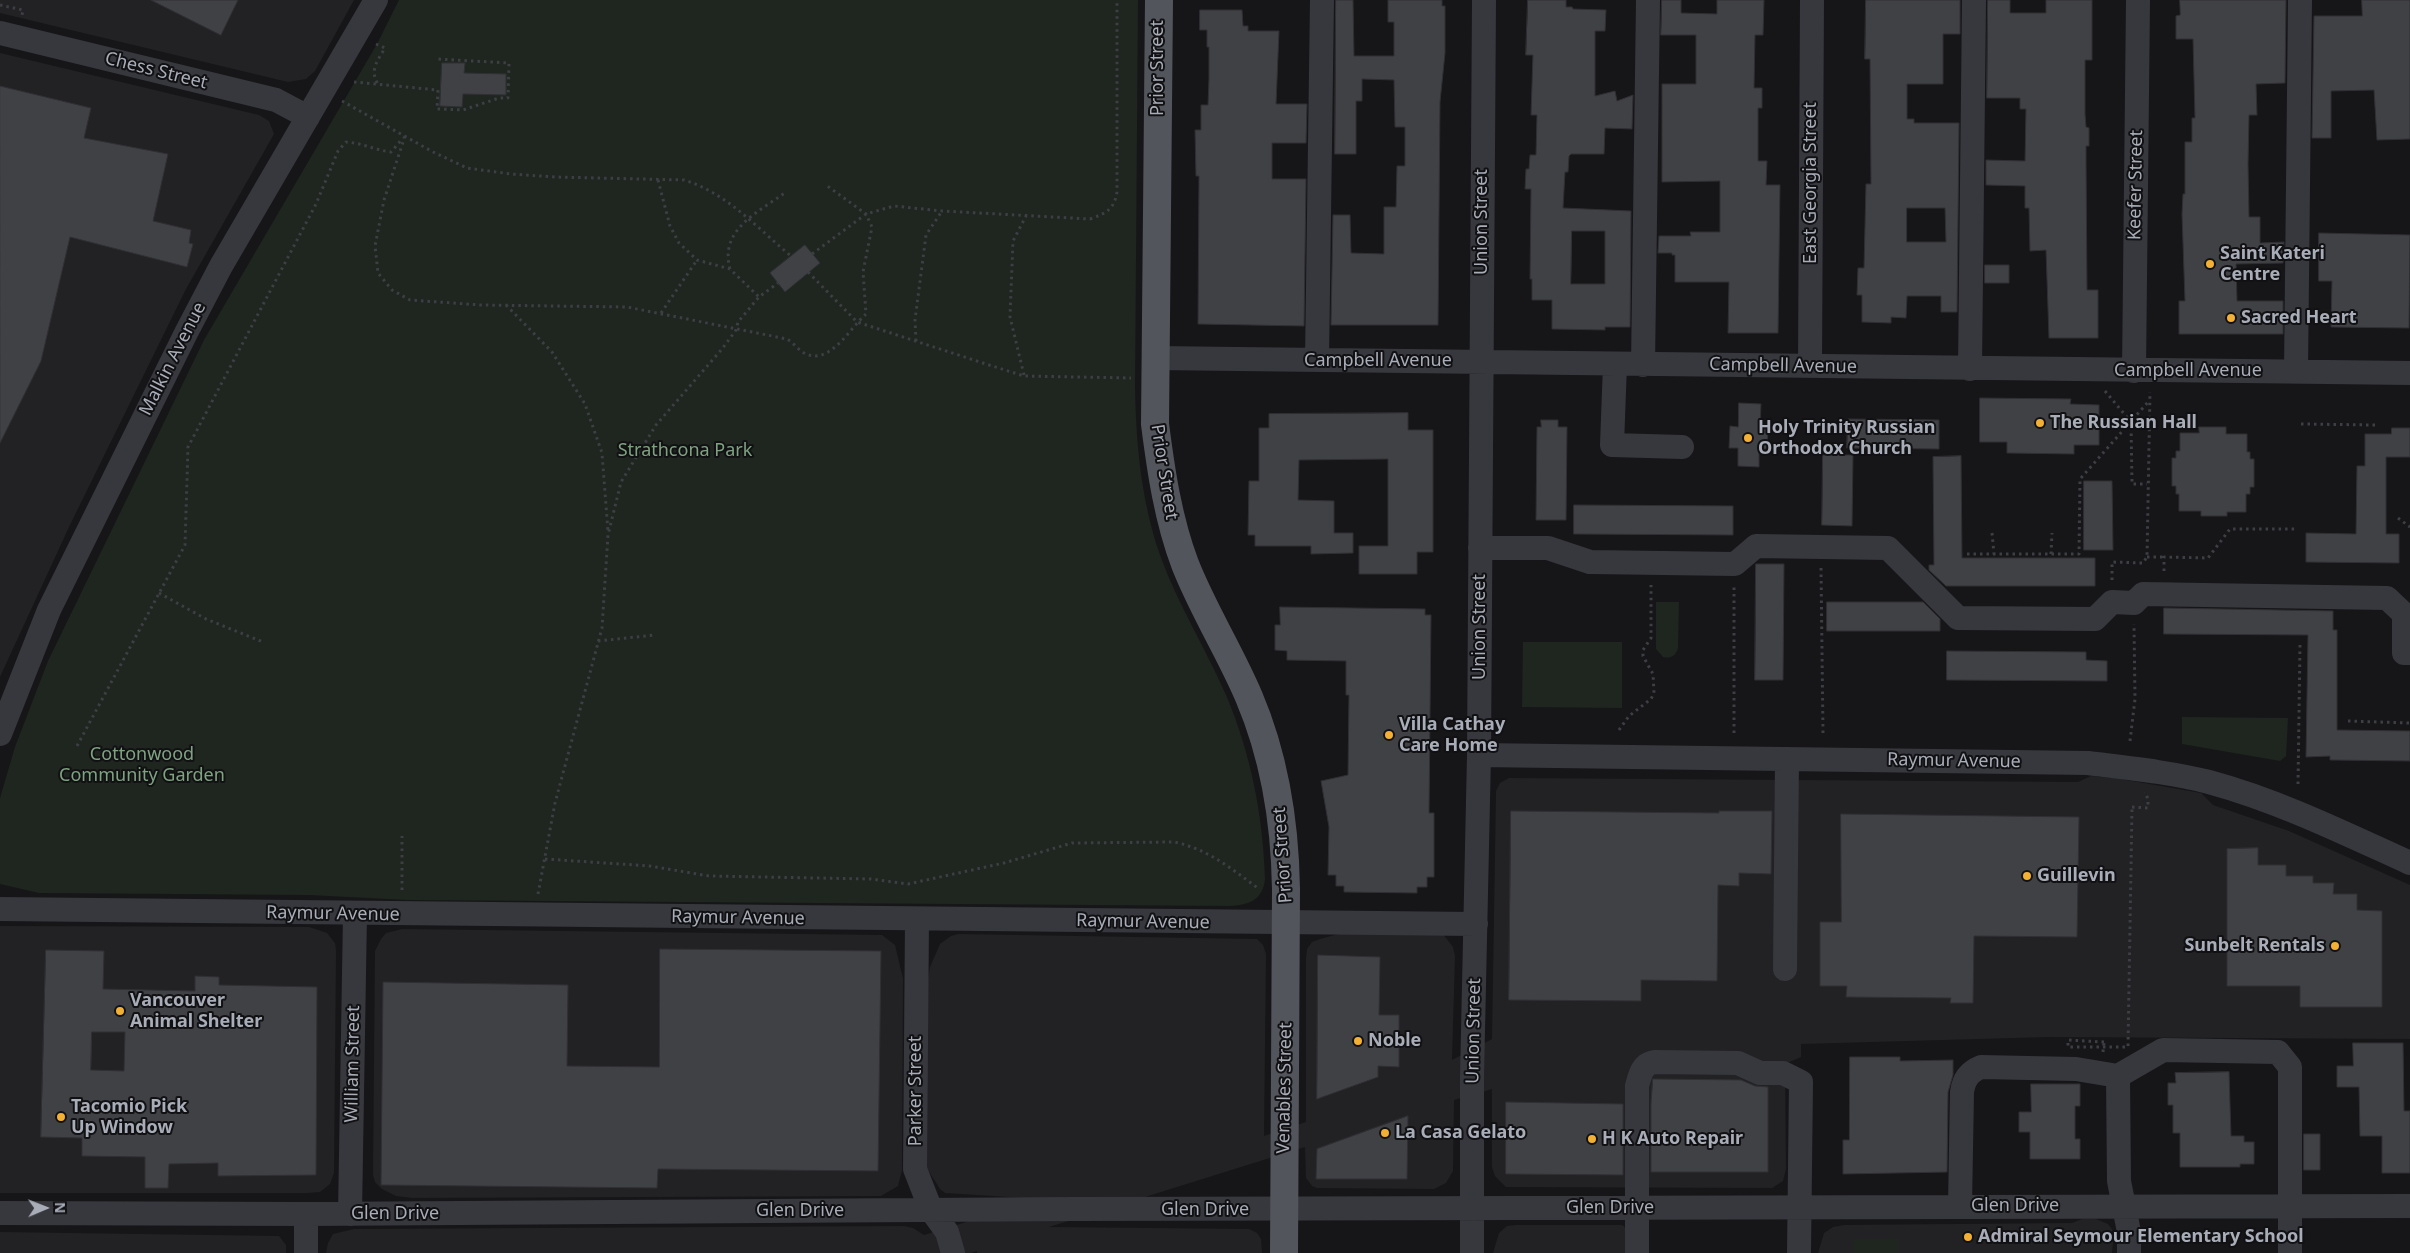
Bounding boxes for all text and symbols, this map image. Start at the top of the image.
street label: Prior Street [1147,20,1169,116]
street label: Chess Street [103,48,209,94]
street label: East Georgia Street [1800,102,1822,264]
street label: Keefer Street [2124,130,2148,240]
street label: Union Street [1471,169,1493,275]
place label: Saint Kateri Centre [2220,243,2325,286]
marker: Saint Kateri Centre [2204,258,2216,270]
street label: Malkin Avenue [135,299,211,419]
place label: Sacred Heart [2241,307,2357,329]
marker: Sacred Heart [2225,312,2237,324]
street label: Campbell Avenue [1304,350,1452,372]
street label: Campbell Avenue [1709,354,1857,378]
street label: Campbell Avenue [2114,360,2262,382]
place label: The Russian Hall [2050,412,2197,434]
place label: Holy Trinity Russian Orthodox Church [1758,417,1936,459]
marker: The Russian Hall [2034,417,2046,429]
street label: Prior Street [1146,423,1182,521]
marker: Holy Trinity Russian Orthodox Church [1742,432,1754,444]
park label: Strathcona Park [618,440,752,462]
street label: Union Street [1469,574,1491,680]
place label: Villa Cathay Care Home [1399,714,1505,756]
marker: Villa Cathay Care Home [1383,729,1395,741]
park label: Cottonwood Community Garden [59,744,225,786]
street label: Raymur Avenue [1887,749,2021,773]
street label: Prior Street [1269,806,1297,904]
place label: Guillevin [2037,865,2116,887]
marker: Guillevin [2021,870,2033,882]
street label: Raymur Avenue [266,902,400,926]
street label: Raymur Avenue [671,906,805,930]
street label: Raymur Avenue [1076,910,1210,934]
place label: Sunbelt Rentals [2184,935,2325,957]
marker: Sunbelt Rentals [2329,940,2341,952]
street label: Union Street [1462,978,1486,1084]
place label: Vancouver Animal Shelter [130,990,262,1032]
marker: Vancouver Animal Shelter [114,1005,126,1017]
street label: William Street [341,1005,365,1123]
street label: Venables Street [1273,1022,1297,1154]
place label: Noble [1368,1030,1421,1052]
marker: Noble [1352,1035,1364,1047]
street label: Parker Street [905,1036,927,1146]
place label: Tacomio Pick Up Window [71,1096,187,1138]
marker: Tacomio Pick Up Window [55,1111,67,1123]
place label: La Casa Gelato [1395,1122,1526,1144]
marker: La Casa Gelato [1379,1127,1391,1139]
place label: H K Auto Repair [1602,1128,1743,1150]
marker: H K Auto Repair [1586,1133,1598,1145]
north arrow [20,1183,70,1233]
street label: Glen Drive [1971,1195,2059,1217]
street label: Glen Drive [1566,1197,1654,1219]
street label: Glen Drive [1161,1199,1249,1221]
street label: Glen Drive [756,1200,844,1222]
text: N [51,1202,70,1214]
street label: Glen Drive [351,1203,439,1225]
place label: Admiral Seymour Elementary School [1978,1226,2304,1248]
marker: Admiral Seymour Elementary School [1962,1231,1974,1243]

